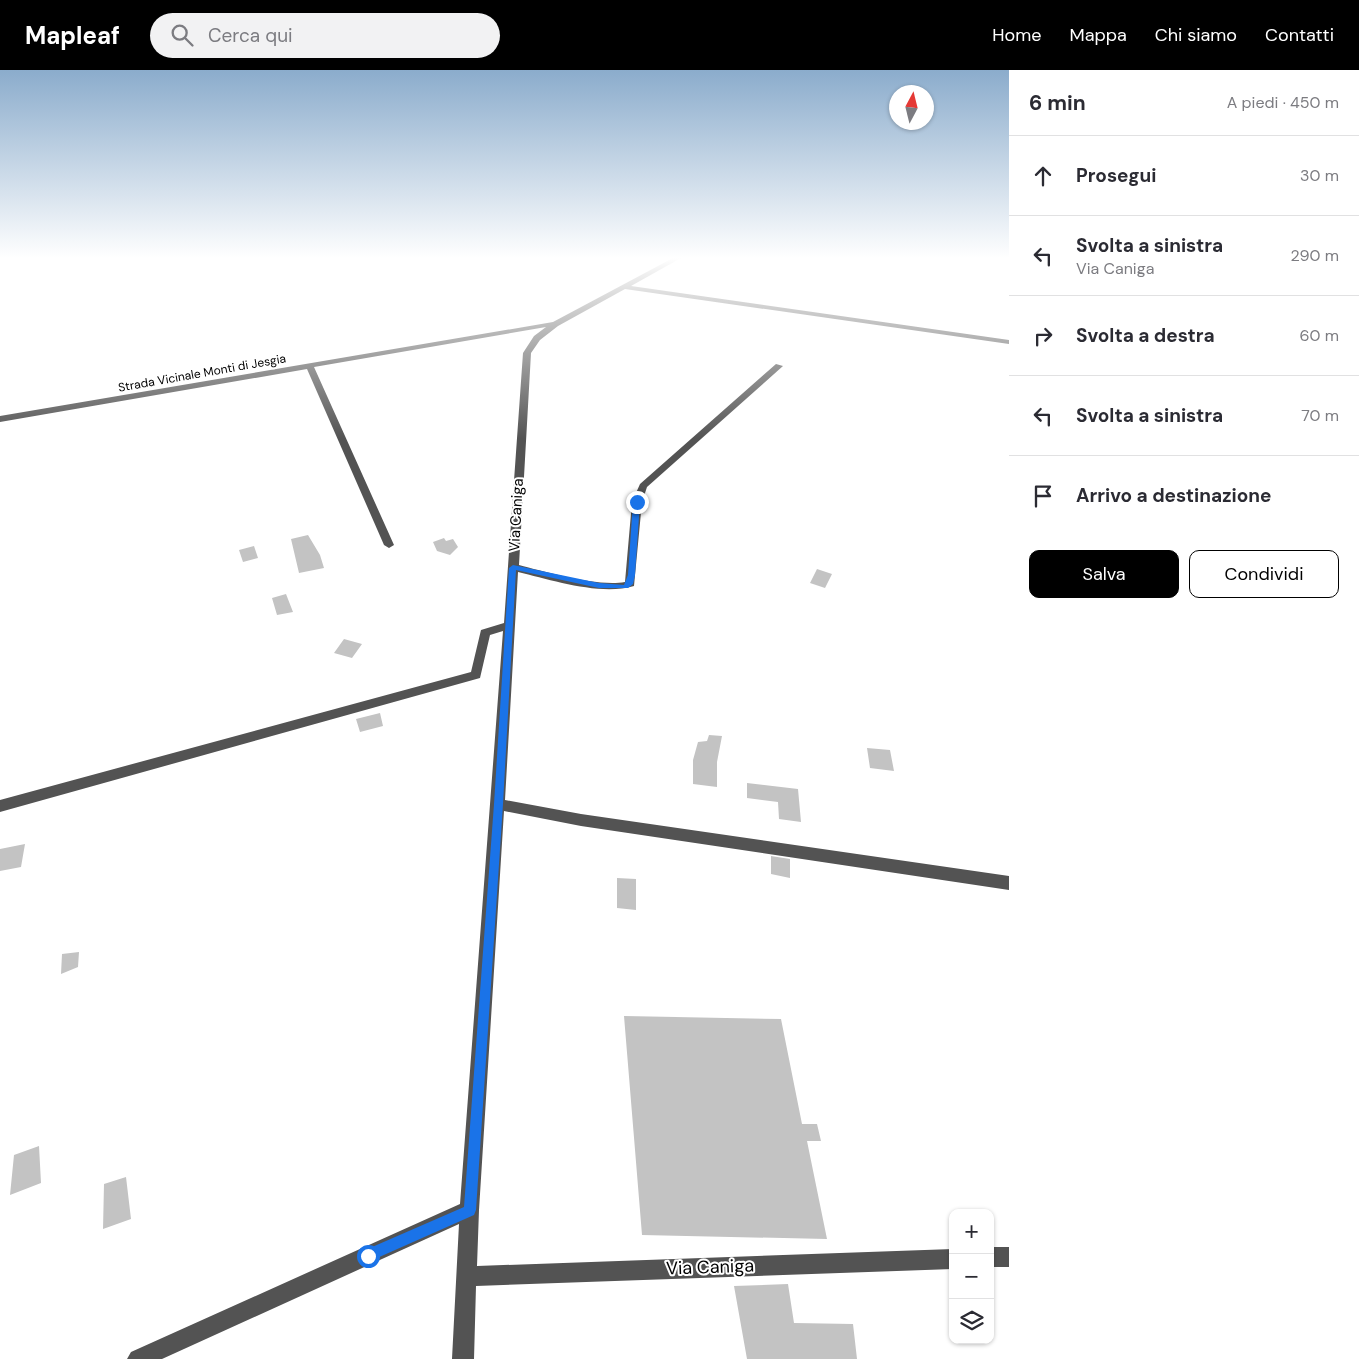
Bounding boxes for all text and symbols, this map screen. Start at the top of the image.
search box [150,13,500,58]
text: Mapleaf [25,20,120,51]
icon: search [168,21,196,49]
text: Cerca qui [208,23,293,48]
text: Home [992,23,1042,47]
text: Mappa [1070,23,1127,47]
text: Chi siamo [1155,23,1237,47]
text: Contatti [1265,23,1334,47]
north arrow [889,85,934,130]
text: 6 min [1029,89,1086,117]
text: A piedi · 450 m [1227,92,1339,113]
icon: ahead [1029,162,1057,190]
text: Prosegui [1076,163,1156,188]
text: 30 m [1300,165,1339,186]
text: Svolta a sinistra [1076,233,1223,258]
icon: left [1029,242,1057,270]
text: 290 m [1290,245,1339,266]
text: Via Caniga [1076,258,1154,279]
icon: right [1029,322,1057,350]
text: Svolta a destra [1076,323,1215,348]
text: 60 m [1299,325,1339,346]
street label: Strada Vicinale Monti di Jesgia [117,350,287,396]
icon: left [1029,402,1057,430]
text: Svolta a sinistra [1076,403,1223,428]
text: 70 m [1301,405,1339,426]
street label: Via Caniga [504,478,528,552]
icon: arrive [1029,482,1057,510]
text: Arrivo a destinazione [1076,483,1271,508]
route end [626,491,649,514]
button: Salva [1029,550,1179,598]
button: Condividi [1189,550,1339,598]
map controls [949,1209,994,1344]
button: + [949,1209,994,1254]
route start [357,1245,380,1268]
street label: Via Caniga [666,1253,754,1281]
button: − [949,1254,994,1299]
button: layers [949,1299,994,1344]

